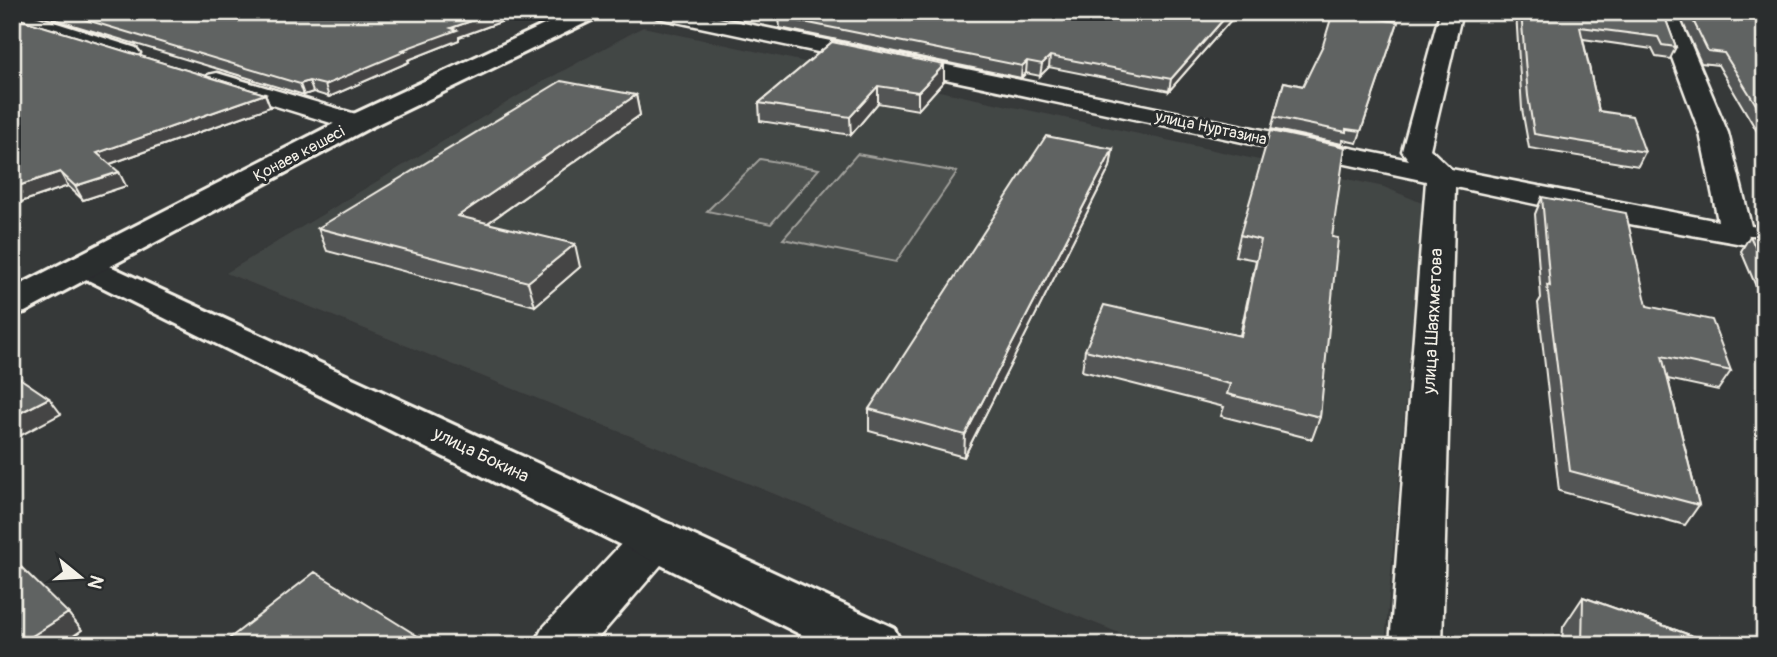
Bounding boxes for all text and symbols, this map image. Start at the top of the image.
street label: улица Нуртазина [1152,106,1269,150]
street label: Қонаев көшесі [250,121,348,186]
street label: улица Шаяхметова [1418,248,1448,395]
street label: улица Бокина [428,421,533,488]
north arrow [46,542,116,612]
text: N [82,572,109,592]

